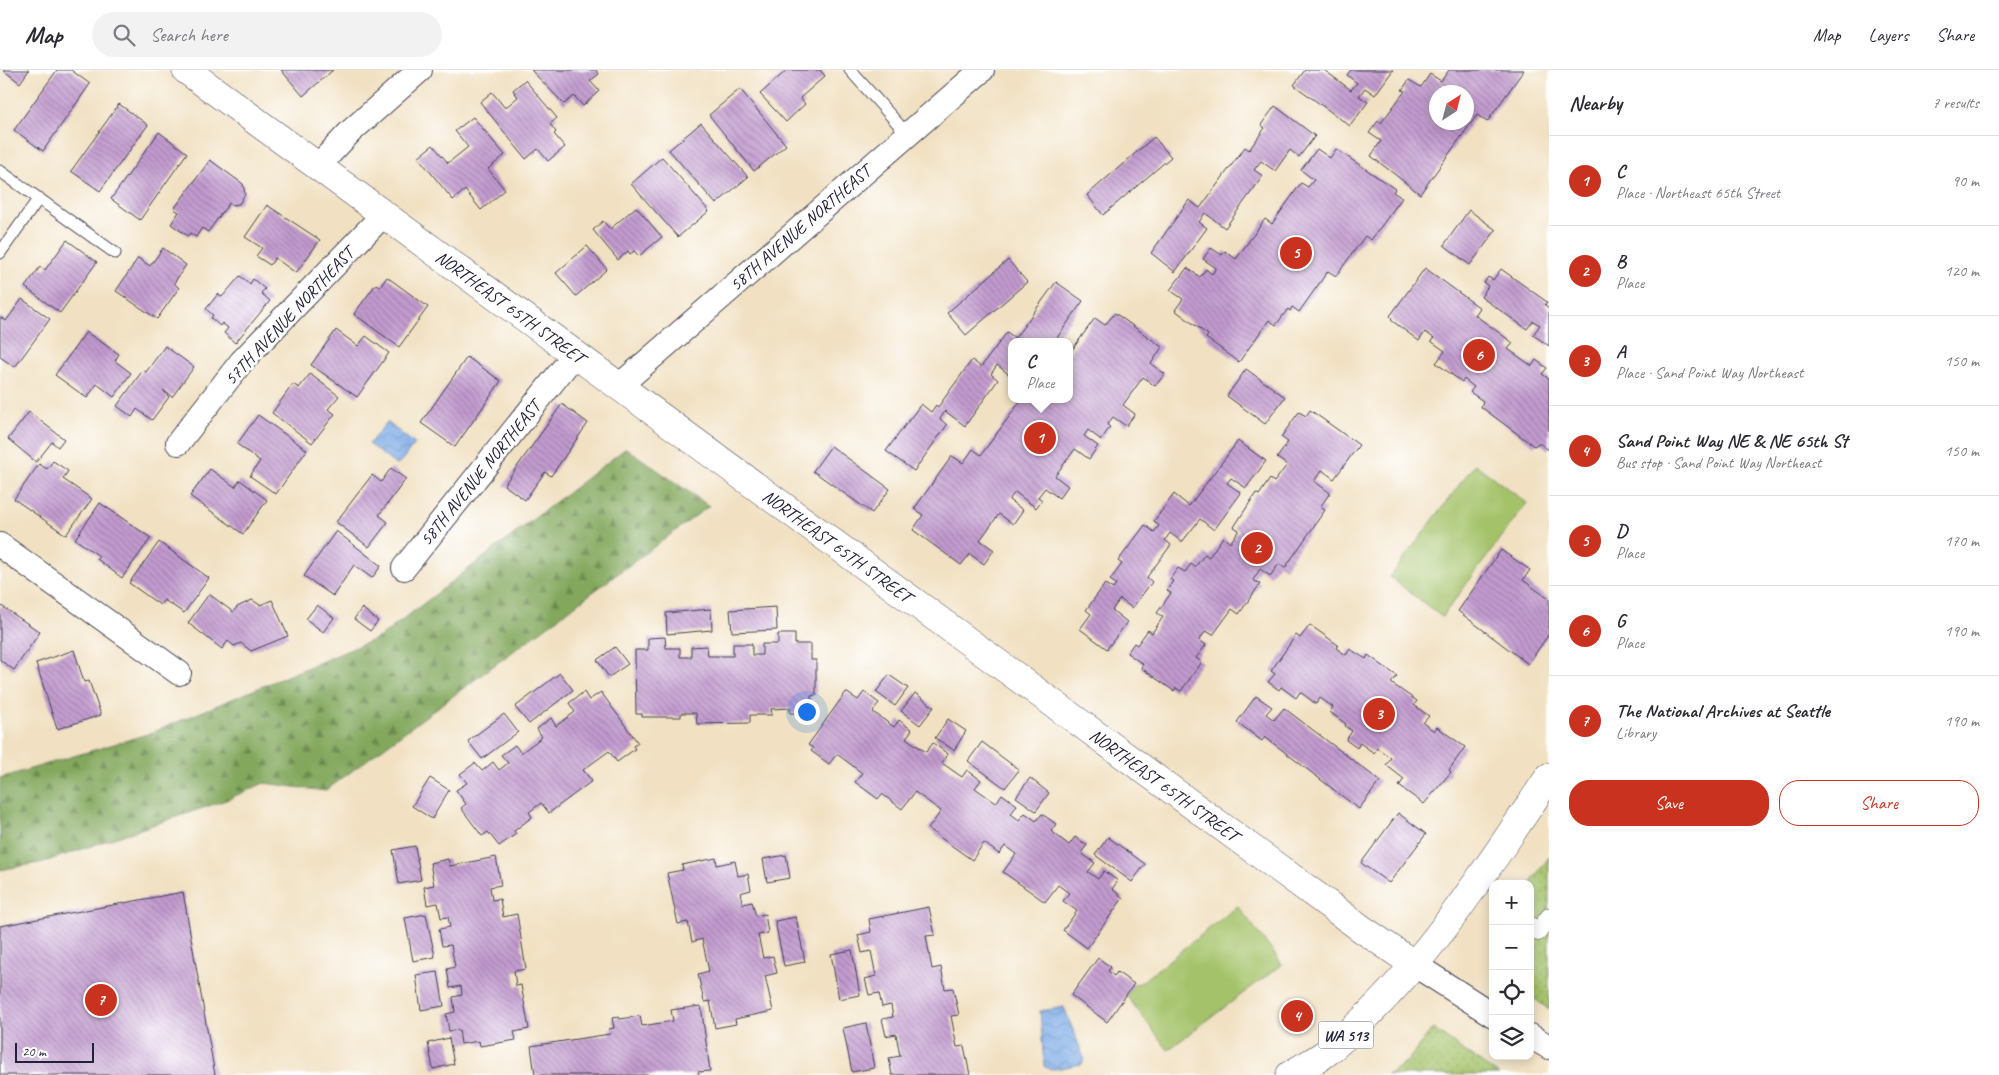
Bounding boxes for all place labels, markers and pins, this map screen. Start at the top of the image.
pin: 5 [1280,234,1312,272]
pin: 6 [1463,336,1495,374]
pin: 1 [1024,419,1056,457]
pin: 2 [1241,529,1273,567]
pin: 3 [1363,695,1395,733]
pin: 7 [85,981,117,1019]
pin: 4 [1281,997,1313,1035]

